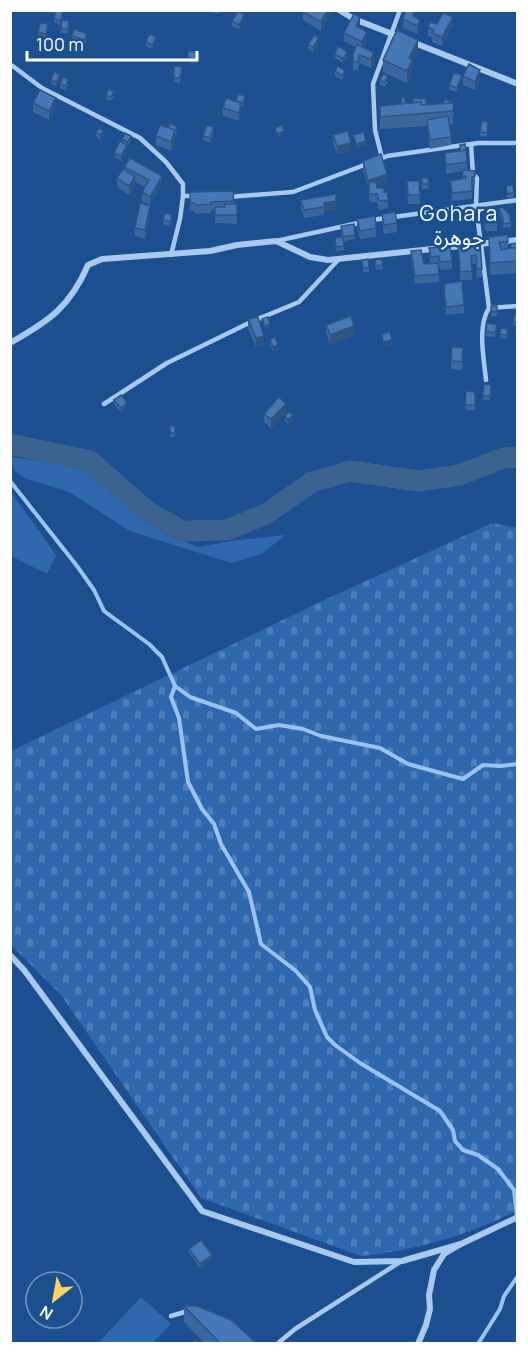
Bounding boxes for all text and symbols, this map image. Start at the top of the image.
scale bar [27,24,196,62]
text: 100 m [36,32,84,56]
district label: Gohara جوهرة [419,199,499,251]
north arrow [24,1270,84,1330]
text: N [36,1300,57,1325]

